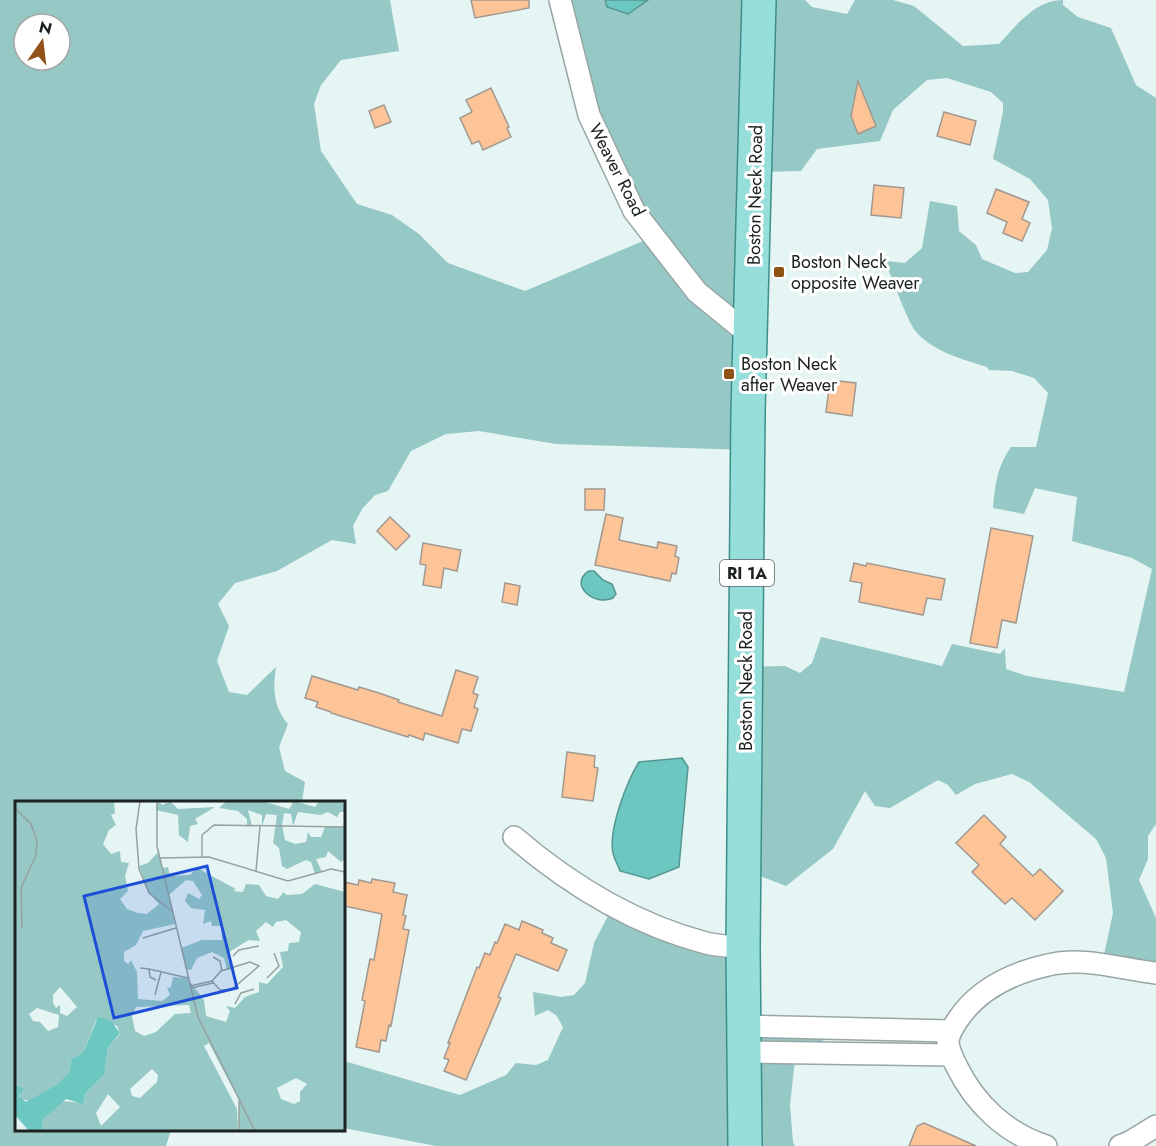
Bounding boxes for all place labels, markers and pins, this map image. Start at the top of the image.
place label: Boston Neck opposite Weaver [791,249,920,296]
marker: Boston Neck opposite Weaver [772,265,786,279]
place label: Boston Neck after Weaver [741,351,838,398]
marker: Boston Neck after Weaver [722,367,736,381]

